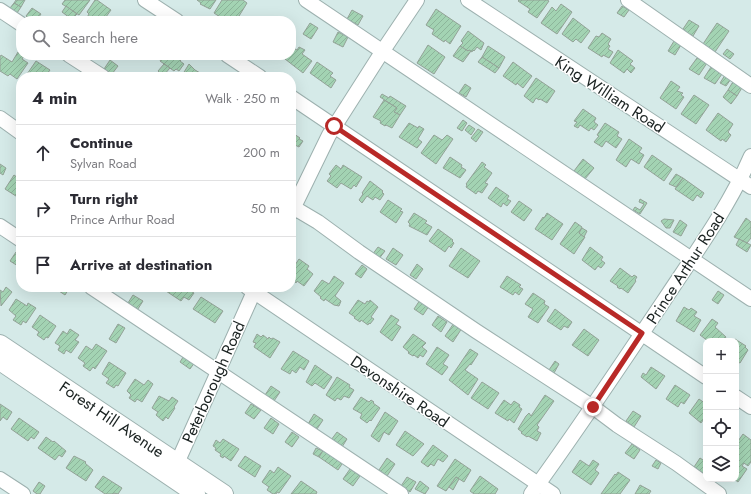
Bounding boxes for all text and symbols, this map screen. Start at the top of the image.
search box [16,16,296,60]
icon: search [30,27,52,49]
text: Search here [62,27,138,49]
street label: King William Road [550,50,669,139]
text: 4 min [32,86,77,110]
text: Walk · 250 m [205,89,280,108]
route start [325,117,343,135]
text: Continue [70,132,133,154]
icon: ahead [32,142,54,164]
text: 200 m [243,143,280,162]
text: Sylvan Road [70,154,137,173]
text: Turn right [70,188,138,210]
icon: right [32,198,54,220]
text: 50 m [251,199,280,218]
street label: Prince Arthur Road [641,208,730,328]
text: Prince Arthur Road [70,210,175,229]
icon: arrive [32,254,54,276]
text: Arrive at destination [70,254,212,276]
street label: Peterborough Road [176,318,251,447]
map controls [703,338,739,482]
button: + [703,338,739,374]
street label: Devonshire Road [346,350,454,433]
button: − [703,374,739,410]
street label: Forest Hill Avenue [55,376,169,463]
route end [584,398,602,416]
button: locate [703,410,739,446]
button: layers [703,446,739,482]

